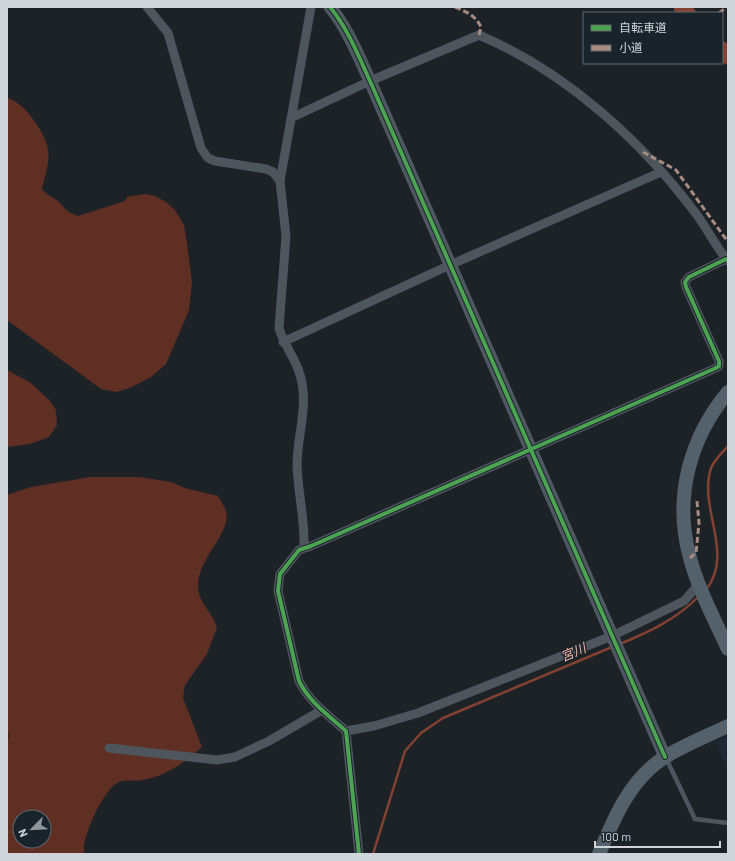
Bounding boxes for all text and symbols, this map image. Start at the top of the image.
legend [583,12,723,64]
text: 自転車道 [619,20,667,34]
text: 小道 [619,40,643,54]
water label: 宮川 [558,639,590,664]
north arrow [12,809,52,849]
scale bar [595,823,720,849]
text: N [15,827,30,839]
text: 100 m [601,829,631,843]

